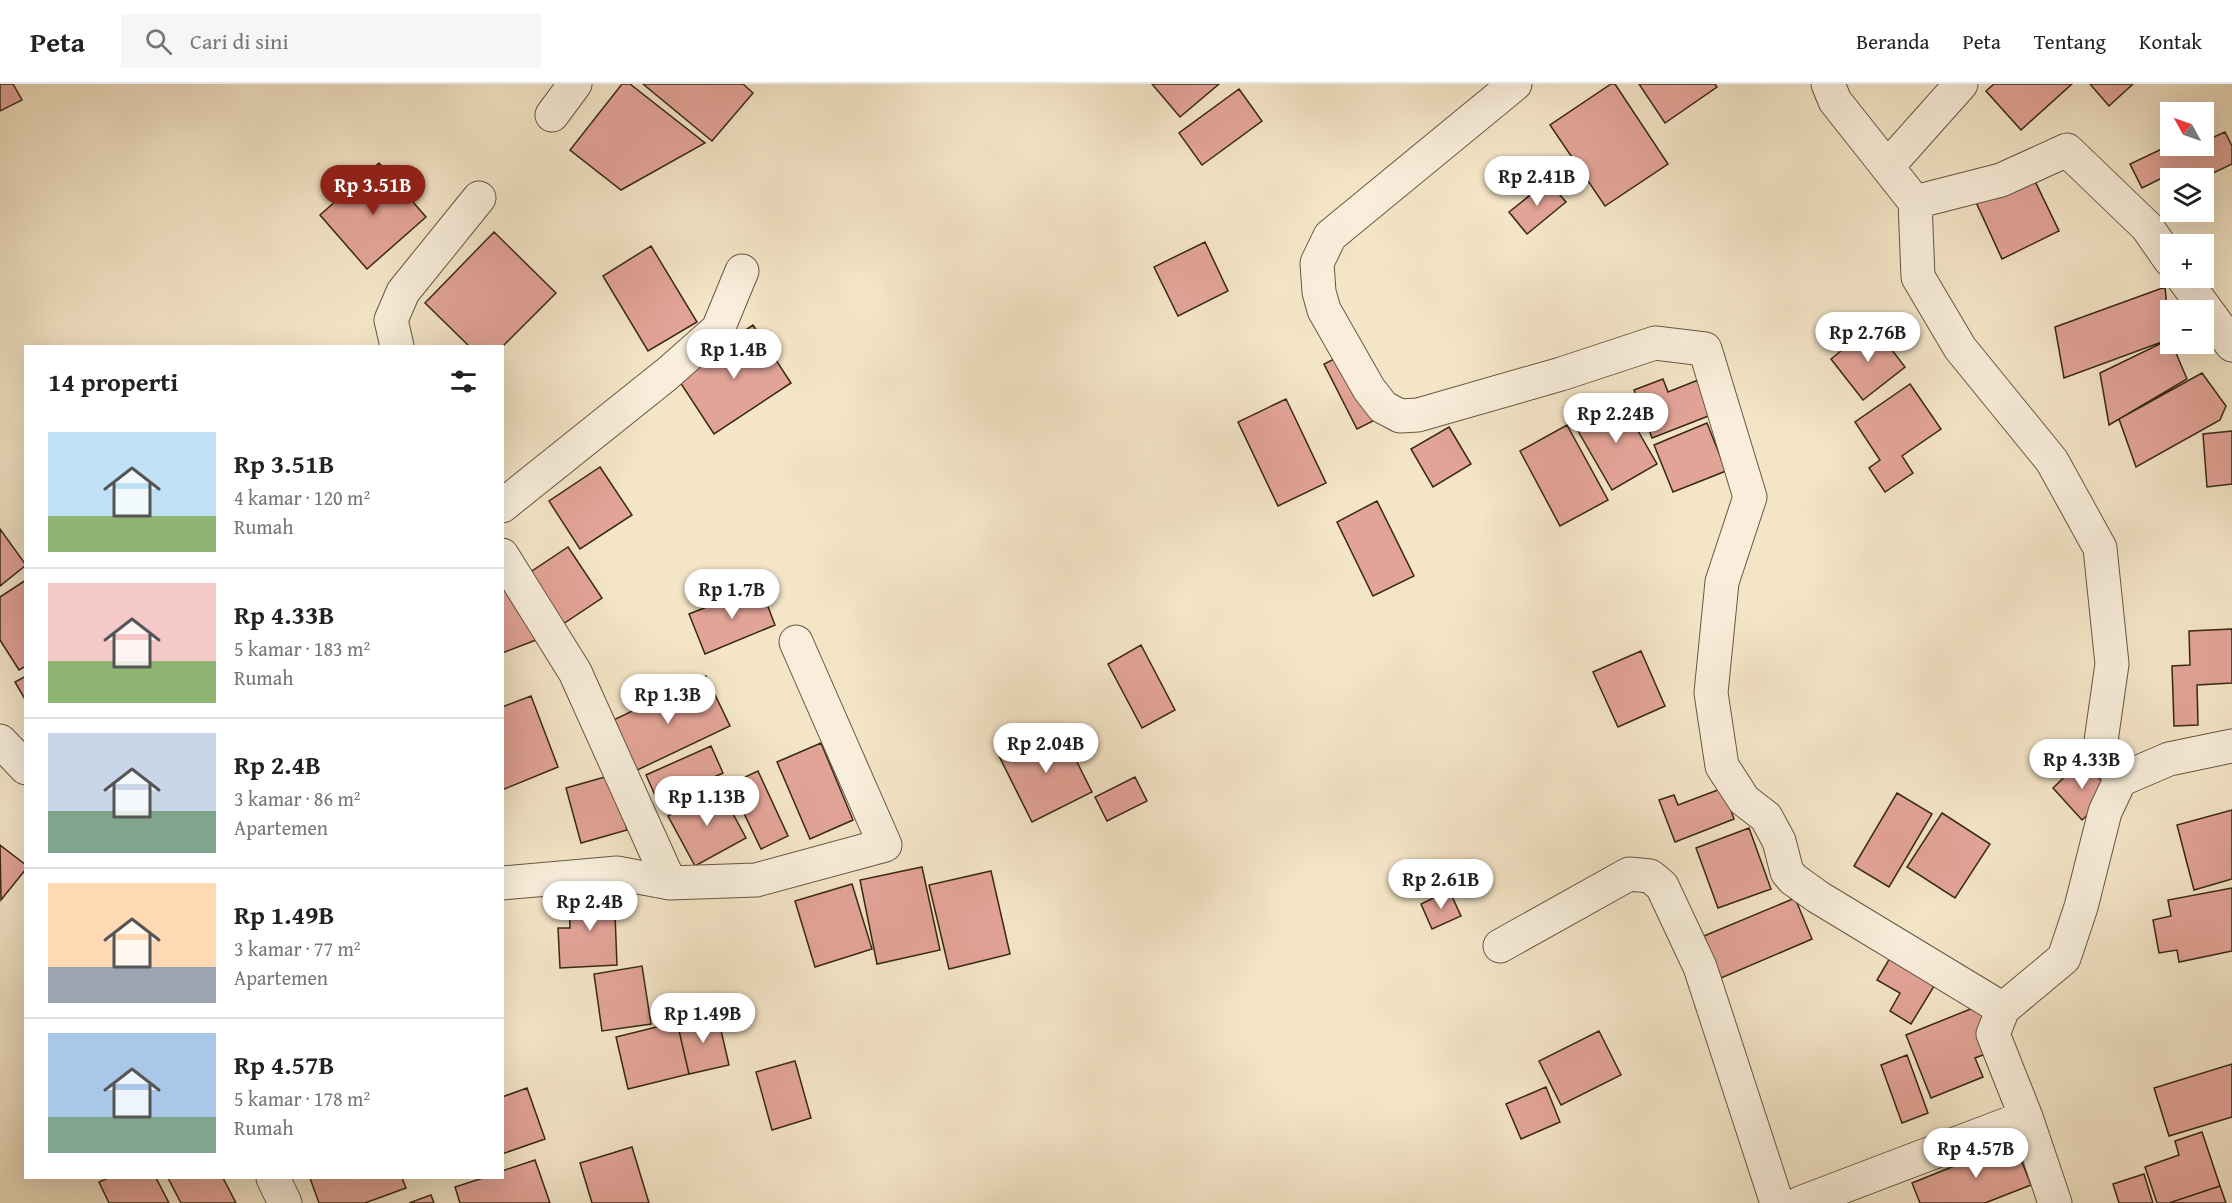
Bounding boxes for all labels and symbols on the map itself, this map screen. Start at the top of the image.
north arrow [2160,102,2214,156]
pin: Rp 2.41B [1475,156,1599,207]
pin: Rp 3.51B [311,165,435,216]
pin: Rp 2.76B [1806,312,1930,363]
pin: Rp 1.4B [679,329,789,380]
pin: Rp 2.24B [1554,393,1678,444]
pin: Rp 1.7B [677,569,787,620]
pin: Rp 1.3B [613,674,723,725]
pin: Rp 2.04B [984,723,1108,774]
pin: Rp 4.33B [2020,739,2144,790]
pin: Rp 1.13B [645,776,769,827]
pin: Rp 2.61B [1379,859,1503,910]
pin: Rp 2.4B [535,881,645,932]
pin: Rp 1.49B [641,993,765,1044]
pin: Rp 4.57B [1914,1128,2038,1179]

